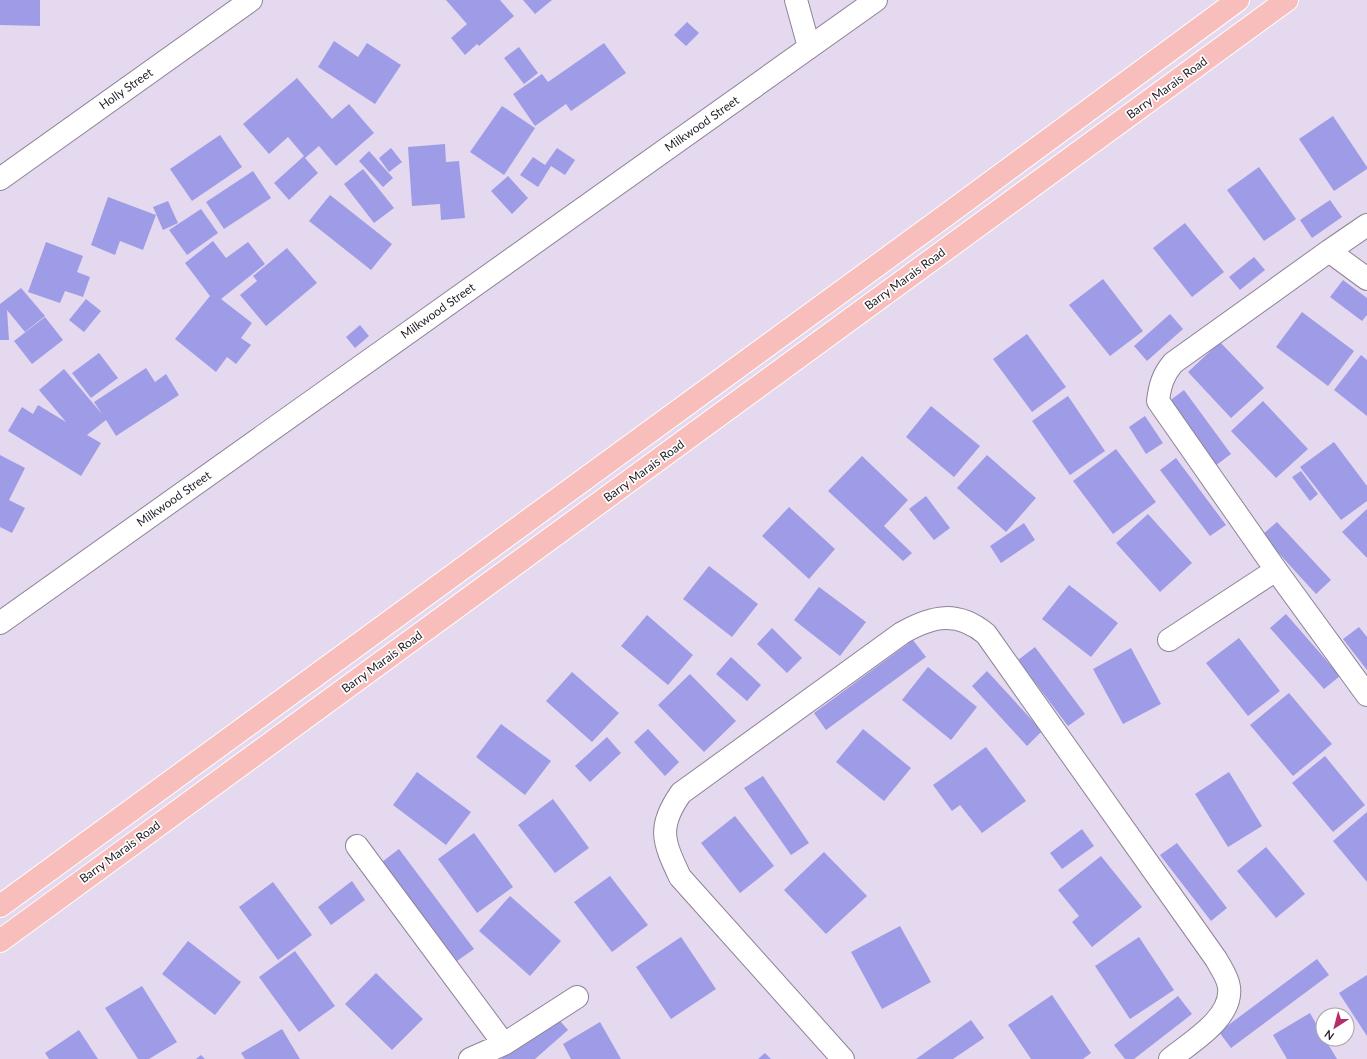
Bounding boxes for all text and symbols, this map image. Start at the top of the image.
street label: Barry Marais Road [1123,53,1210,122]
street label: Holly Street [96,64,156,113]
street label: Milkwood Street [662,92,742,155]
street label: Barry Marais Road [861,244,948,313]
street label: Milkwood Street [398,279,478,342]
street label: Barry Marais Road [600,436,687,505]
street label: Milkwood Street [134,467,214,530]
street label: Barry Marais Road [338,627,425,696]
street label: Barry Marais Road [76,817,163,886]
north arrow [1315,1007,1355,1047]
text: N [1322,1028,1336,1043]

